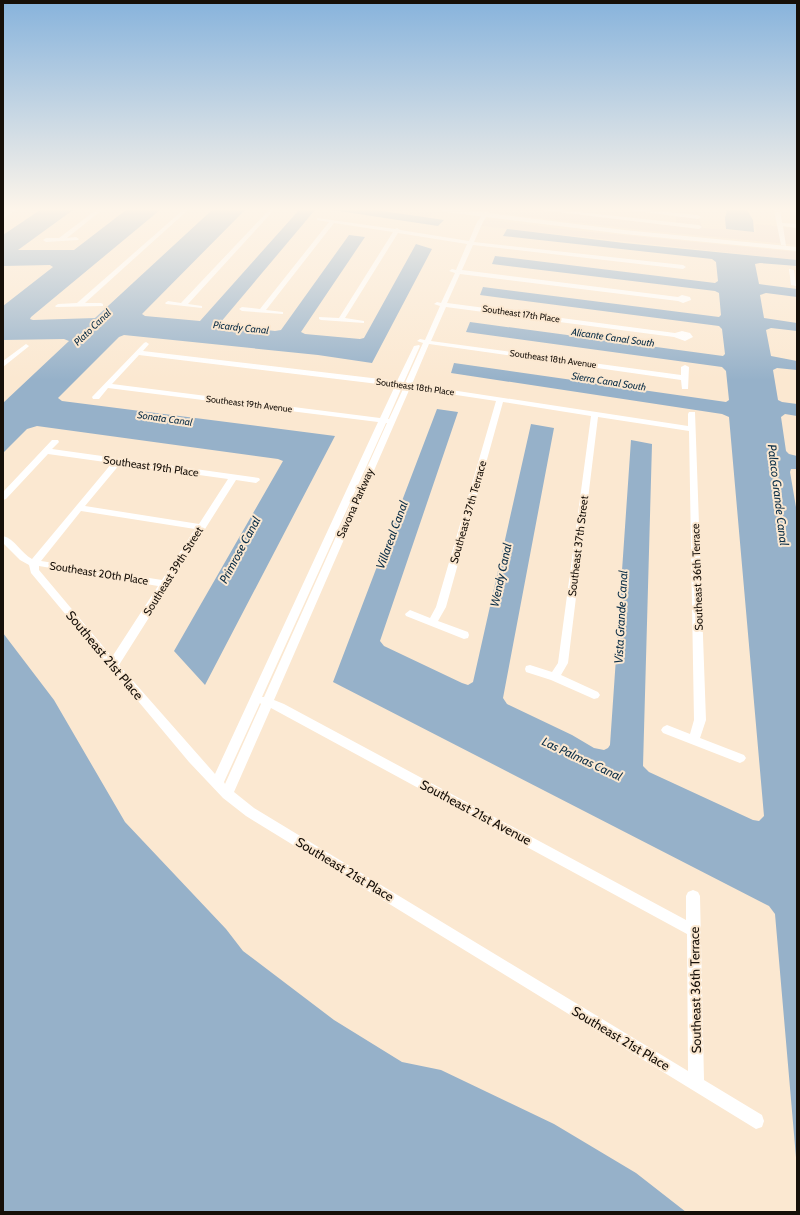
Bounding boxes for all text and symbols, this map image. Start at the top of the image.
street label: Southeast 17th Place [482,303,561,324]
water label: Plato Canal [71,306,114,348]
water label: Picardy Canal [213,318,270,337]
water label: Alicante Canal South [569,325,655,350]
street label: Southeast 18th Avenue [509,347,597,370]
water label: Sierra Canal South [571,369,647,394]
street label: Southeast 18th Place [375,376,455,398]
street label: Southeast 19th Avenue [205,393,293,414]
water label: Sonata Canal [137,408,194,429]
water label: Palaco Grande Canal [765,443,792,547]
street label: Southeast 19th Place [102,452,200,480]
street label: Southeast 37th Terrace [447,459,490,565]
street label: Savona Parkway [333,465,377,540]
street label: Southeast 37th Street [565,495,591,597]
water label: Villareal Canal [372,499,411,571]
water label: Primrose Canal [216,514,263,586]
street label: Southeast 36th Terrace [688,523,706,631]
street label: Southeast 39th Street [140,524,206,618]
water label: Wendy Canal [486,541,515,608]
street label: Southeast 20th Place [49,558,150,588]
water label: Vista Grande Canal [611,570,630,664]
street label: Southeast 21st Place [63,607,147,703]
water label: Las Palmas Canal [540,733,625,784]
street label: Southeast 21st Avenue [418,776,535,848]
street label: Southeast 21st Place [293,833,397,905]
street label: Southeast 36th Terrace [686,926,704,1053]
street label: Southeast 21st Place [569,1002,673,1074]

